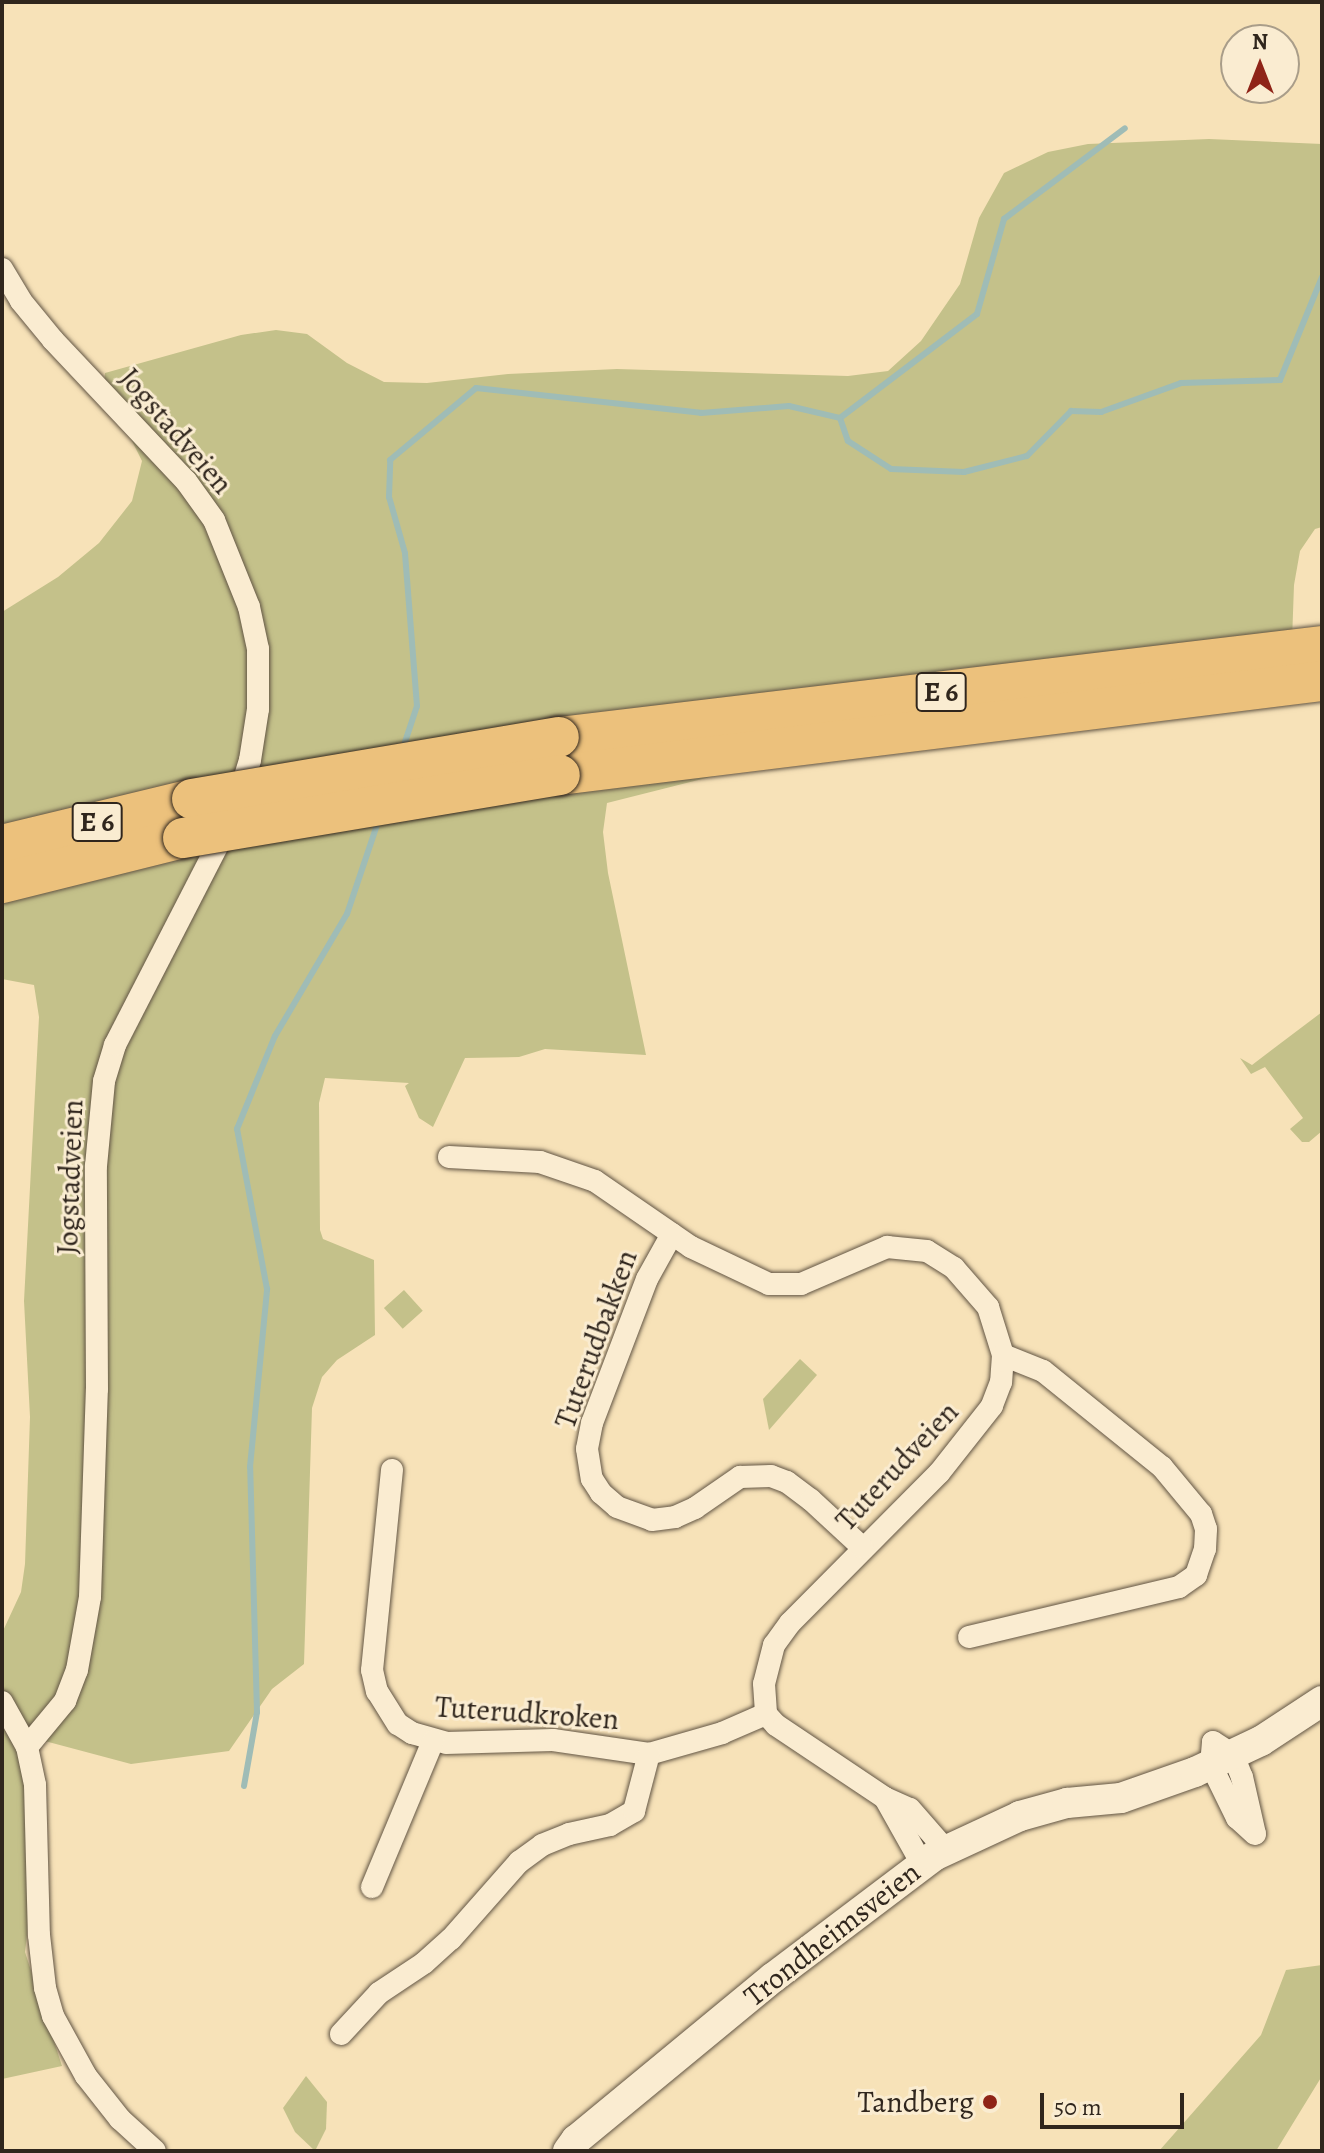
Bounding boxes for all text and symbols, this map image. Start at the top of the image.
north arrow [1220,24,1300,104]
text: N [1252,27,1268,57]
street label: Jogstadveien [111,361,241,501]
road number: E 6 [915,668,967,716]
road number: E 6 [71,798,123,846]
street label: Jogstadveien [49,1099,91,1255]
street label: Tuterudbakken [547,1245,645,1433]
street label: Tuterudveien [828,1394,966,1538]
street label: Tuterudkroken [434,1689,620,1737]
street label: Trondheimsveien [737,1854,927,2014]
scale bar [1044,2077,1188,2127]
place label: Tandberg [857,2084,974,2120]
text: 50 m [1054,2091,1102,2123]
marker: Tandberg [981,2093,999,2111]

